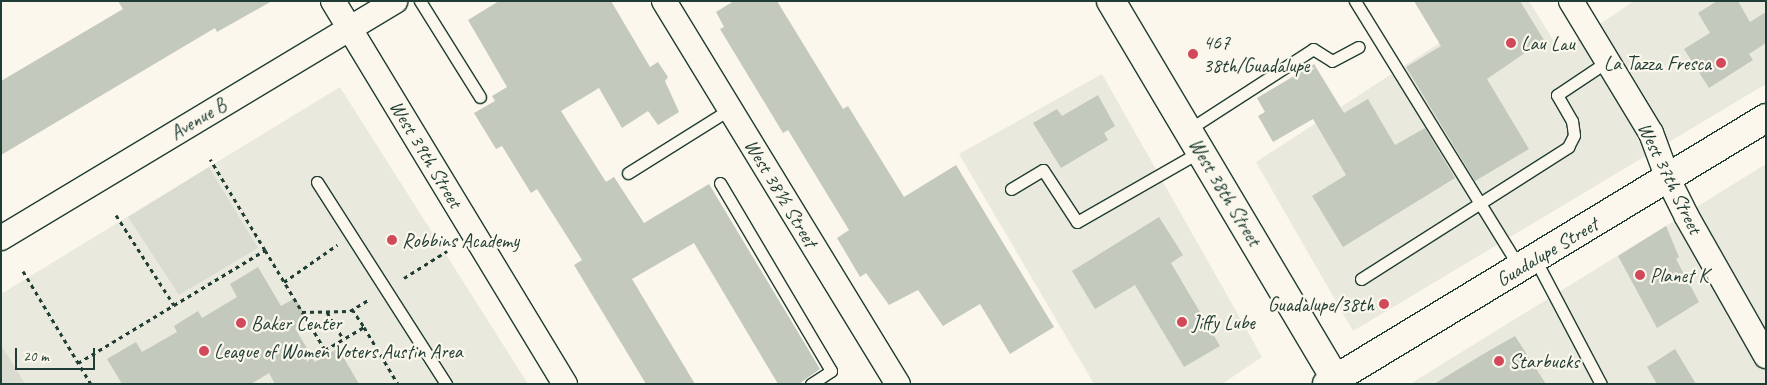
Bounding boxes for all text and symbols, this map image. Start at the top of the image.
place label: 467 38th/Guadalupe [1203,30,1309,77]
place label: Lau Lau [1521,31,1575,55]
marker: Lau Lau [1505,37,1517,49]
marker: 467 38th/Guadalupe [1187,48,1199,60]
place label: La Tazza Fresca [1602,51,1711,75]
marker: La Tazza Fresca [1715,57,1727,69]
street label: Avenue B [166,93,230,145]
street label: West 39th Street [384,96,468,212]
street label: West 37th Street [1633,118,1707,238]
street label: West 38th Street [1183,134,1267,250]
street label: West 38½ Street [739,135,823,251]
street label: Guadalupe Street [1492,212,1602,292]
place label: Robbins Academy [402,228,520,252]
marker: Robbins Academy [386,234,398,246]
place label: Planet K [1650,263,1709,287]
marker: Planet K [1634,269,1646,281]
place label: Guadalupe/38th [1268,292,1374,316]
marker: Guadalupe/38th [1378,298,1390,310]
place label: Jiffy Lube [1192,310,1254,334]
place label: Baker Center [251,311,341,335]
marker: Jiffy Lube [1176,316,1188,328]
marker: Baker Center [235,317,247,329]
scale bar [18,338,98,370]
place label: League of Women Voters Austin Area [214,339,462,363]
marker: League of Women Voters Austin Area [198,345,210,357]
text: 20 m [23,347,49,366]
place label: Starbucks [1509,349,1579,373]
marker: Starbucks [1493,355,1505,367]

